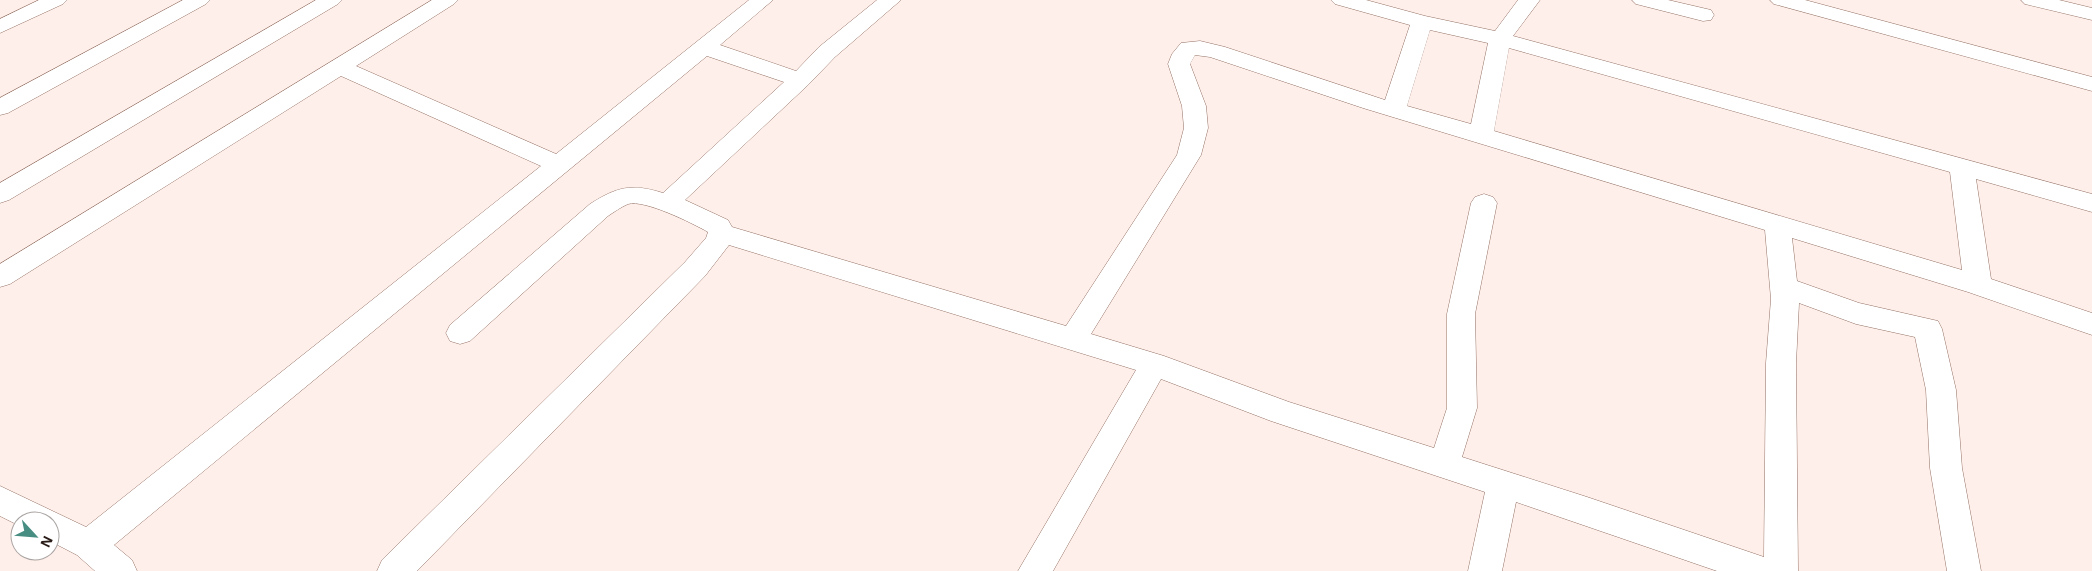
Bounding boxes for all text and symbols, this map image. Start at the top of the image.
north arrow [10,511,60,561]
text: N [37,534,56,550]

